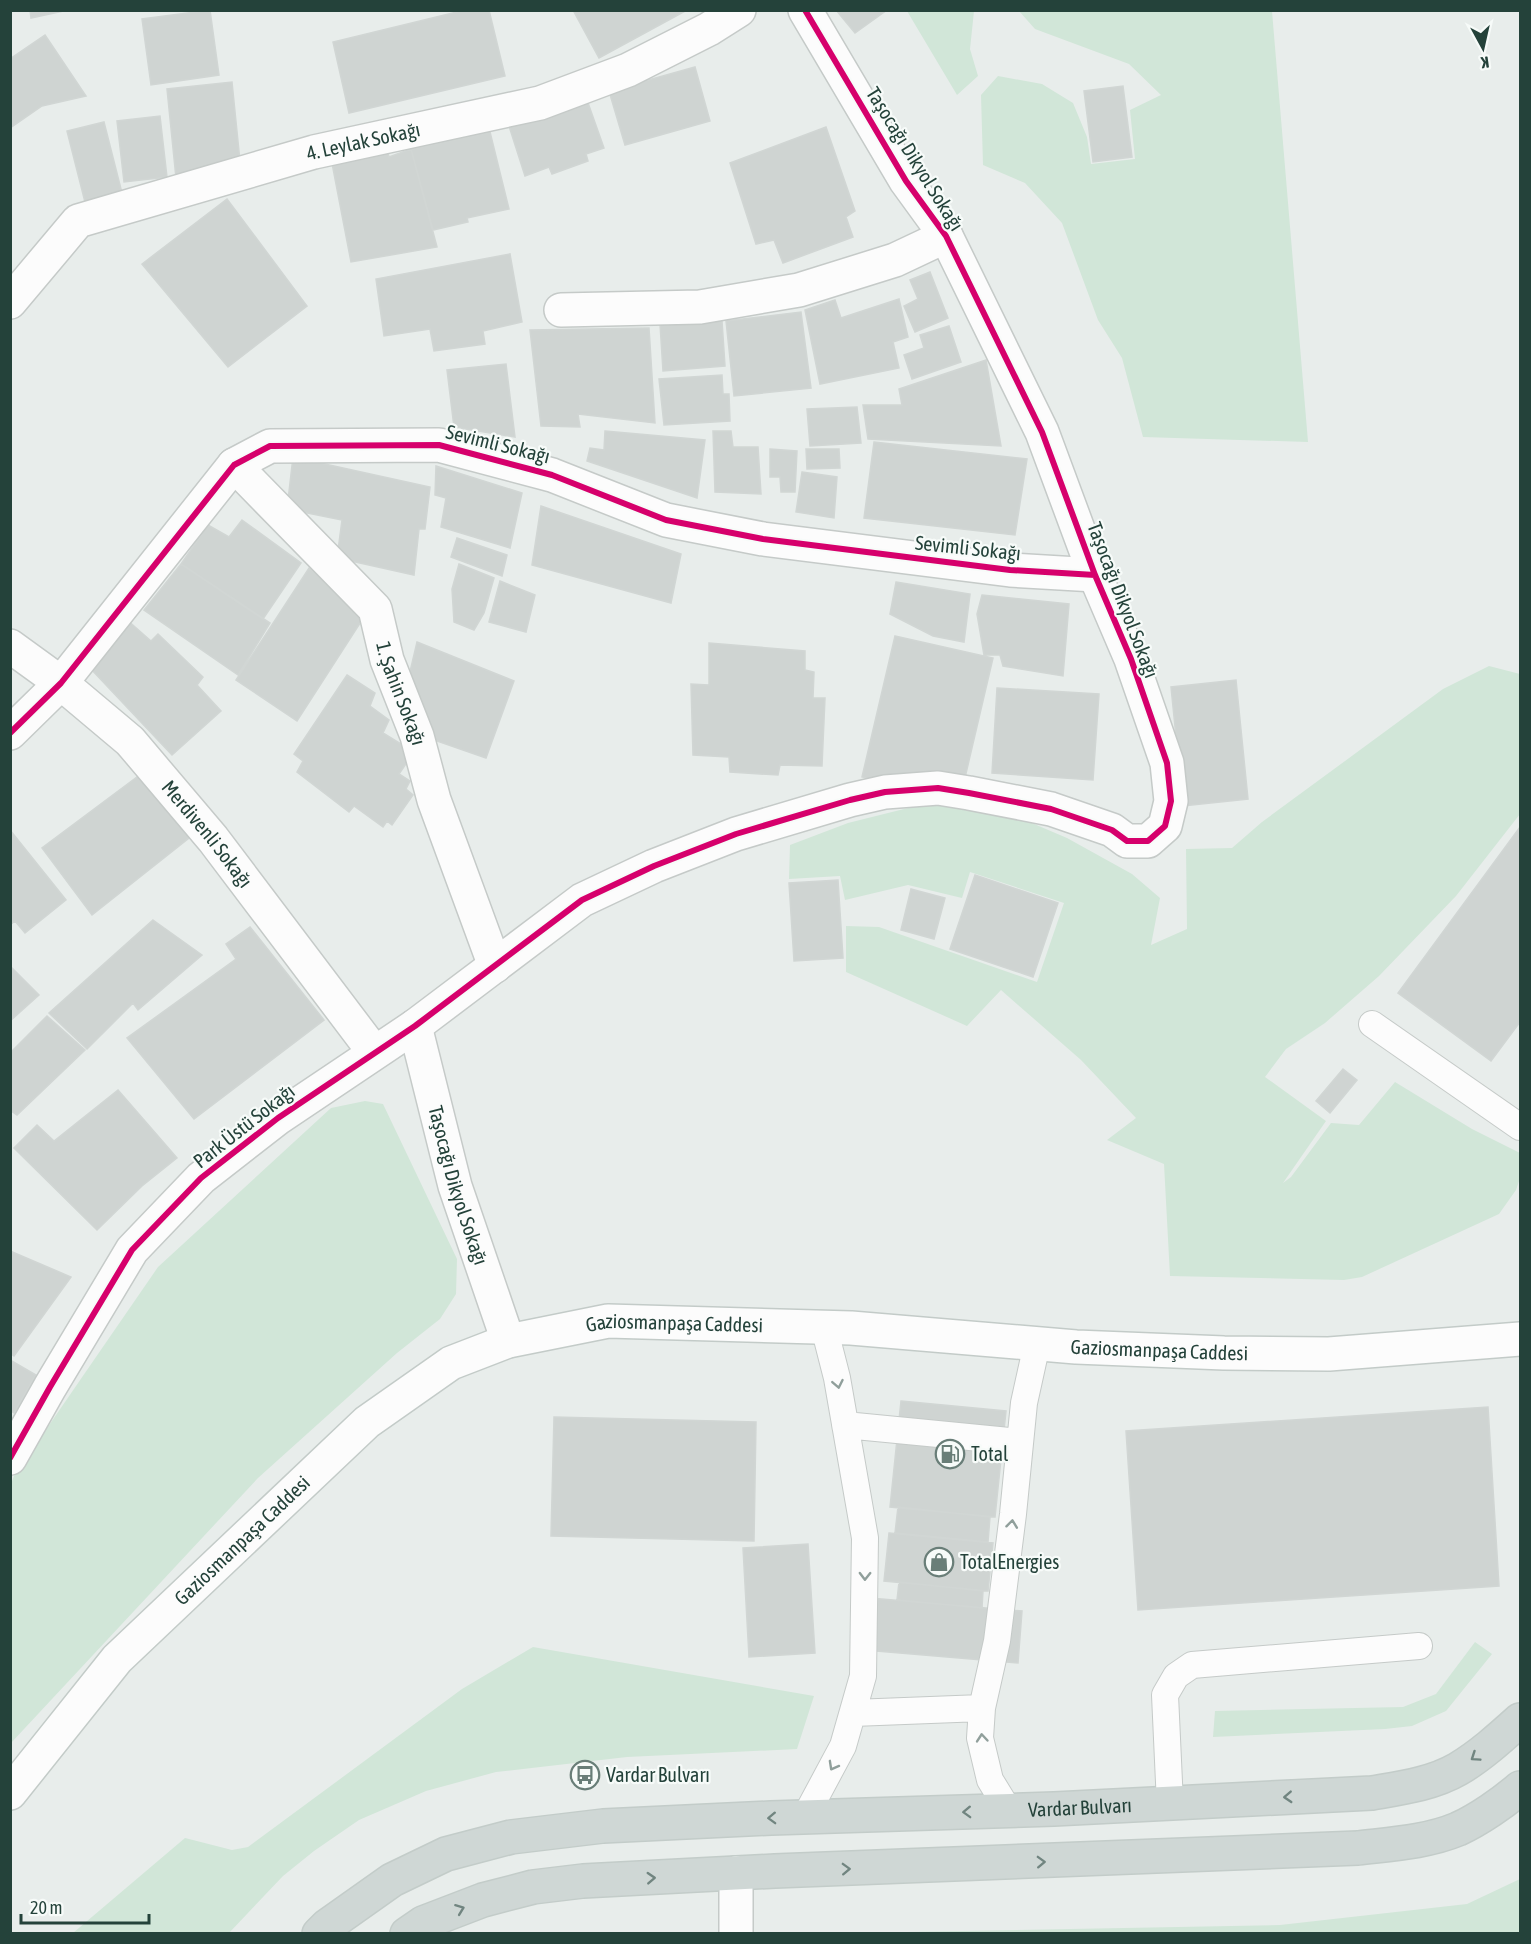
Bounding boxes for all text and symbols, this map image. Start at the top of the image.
north arrow [1453,18,1513,78]
text: K [1480,53,1490,72]
street label: Taşocağı Dikyol Sokağı [862,83,969,235]
street label: 4. Leylak Sokağı [303,117,422,165]
street label: Sevimli Sokağı [444,420,552,468]
street label: Taşocağı Dikyol Sokağı [1083,519,1164,681]
street label: Sevimli Sokağı [914,531,1022,564]
street label: 1. Şahin Sokağı [372,639,431,748]
street label: Merdivenli Sokağı [157,775,258,892]
street label: Park Üstü Sokağı [188,1079,299,1172]
street label: Taşocağı Dikyol Sokağı [424,1103,493,1268]
street label: Gaziosmanpaşa Caddesi [584,1309,763,1336]
street label: Gaziosmanpaşa Caddesi [1070,1335,1248,1364]
one-way arrow [831,1378,844,1388]
fuel station icon: Total [934,1438,966,1470]
place label: Total [971,1442,1009,1465]
street label: Gaziosmanpaşa Caddesi [170,1471,314,1609]
one-way arrow [1005,1520,1017,1529]
shop icon: TotalEnergies [923,1546,955,1578]
place label: TotalEnergies [960,1550,1059,1573]
one-way arrow [858,1572,871,1581]
one-way arrow [975,1733,988,1742]
one-way arrow [1471,1750,1482,1761]
bus stop icon: Vardar Bulvarı [569,1759,601,1791]
one-way arrow [829,1759,840,1770]
place label: Vardar Bulvarı [606,1763,710,1786]
one-way arrow [1283,1791,1292,1804]
street label: Vardar Bulvarı [1028,1793,1132,1821]
one-way arrow [963,1806,972,1818]
one-way arrow [768,1812,777,1825]
one-way arrow [1037,1855,1046,1868]
one-way arrow [842,1862,851,1875]
one-way arrow [647,1871,656,1884]
scale bar [21,1887,148,1925]
text: 20 m [30,1897,62,1918]
one-way arrow [454,1904,465,1916]

